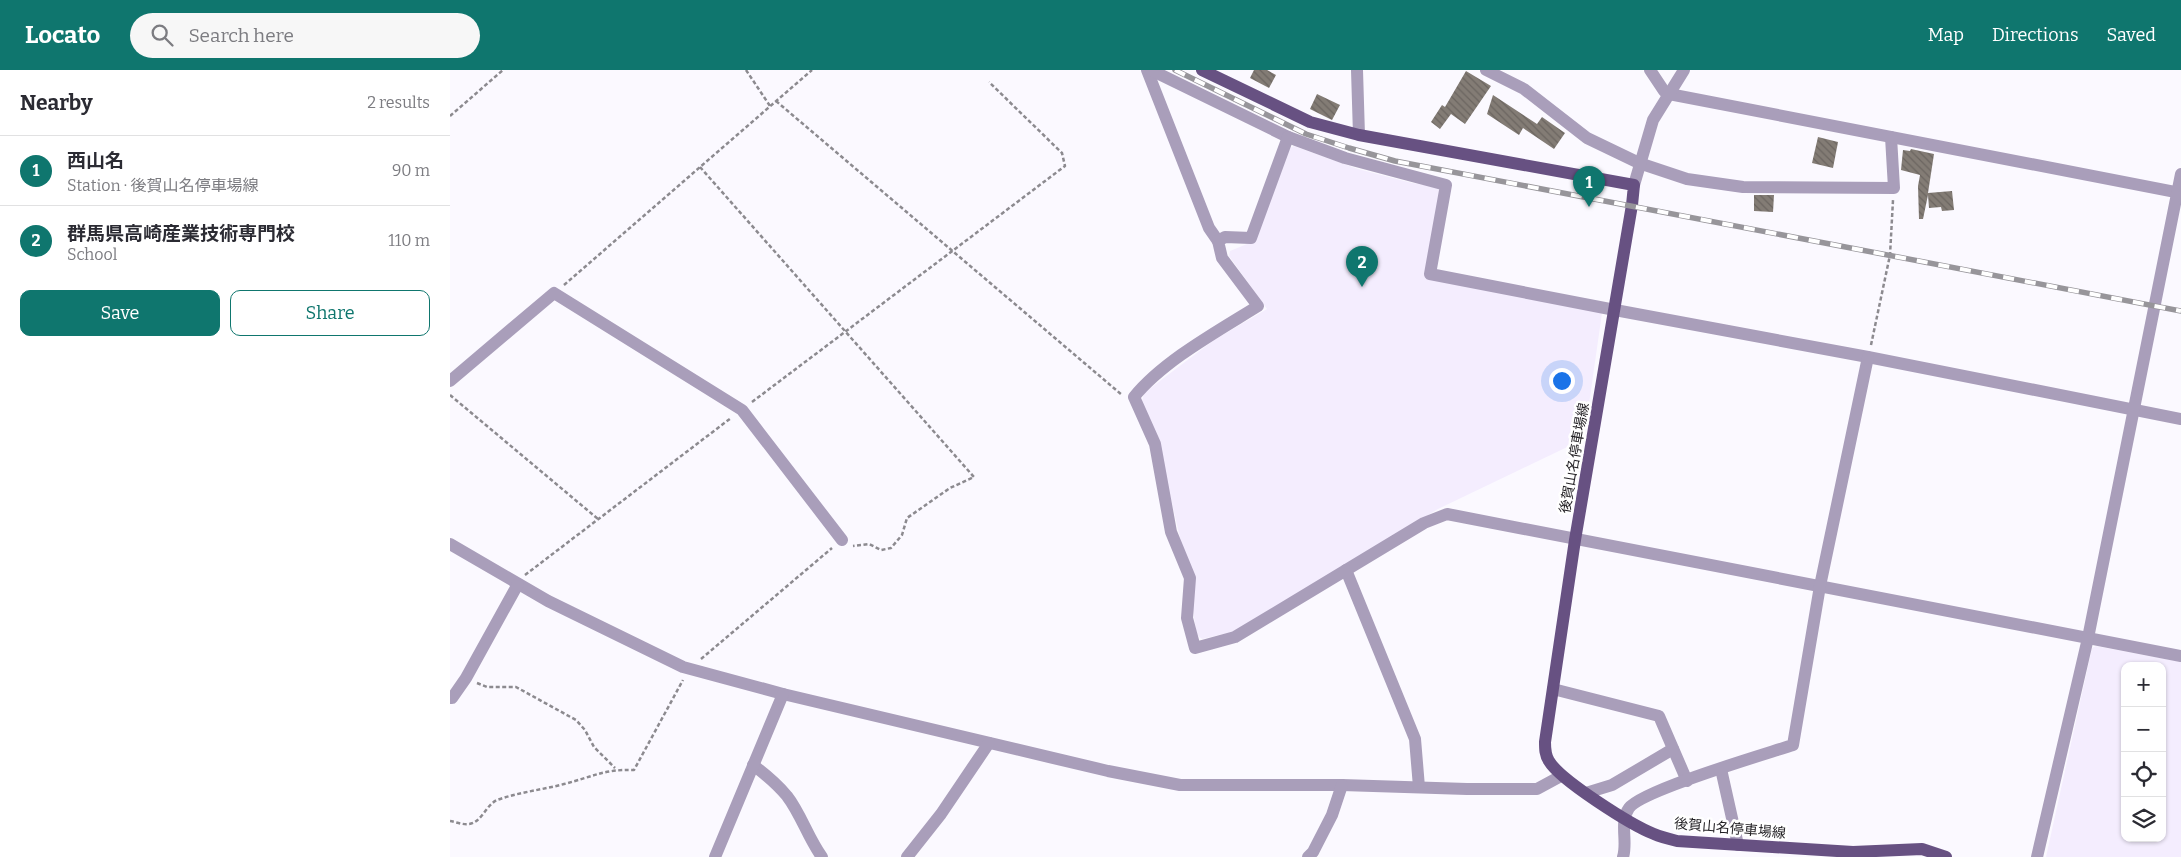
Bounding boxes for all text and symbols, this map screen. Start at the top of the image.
search box [130,13,480,58]
text: Locato [25,21,100,49]
icon: search [148,21,176,49]
text: Search here [188,24,294,47]
text: Map [1928,24,1964,46]
text: Directions [1992,24,2079,46]
text: Saved [2107,24,2156,46]
text: Nearby [20,90,93,116]
text: 2 results [367,93,430,112]
text: 西山名 [67,149,124,172]
text: 1 [33,161,39,180]
text: 90 m [392,161,430,180]
pin: 1 [1573,166,1605,207]
text: Station · 後賀山名停車場線 [67,176,258,195]
text: 群馬県高崎産業技術専門校 [67,222,295,245]
text: 2 [31,231,41,250]
text: 110 m [388,231,430,250]
text: School [67,245,117,264]
pin: 2 [1346,246,1378,287]
button: Save [20,290,220,336]
button: Share [230,290,430,336]
your location [1549,368,1575,394]
street label: 後賀山名停車場線 [1556,401,1593,515]
map controls [2121,662,2166,842]
button: + [2121,662,2166,707]
button: − [2121,707,2166,752]
button: locate [2121,752,2166,797]
button: layers [2121,797,2166,842]
street label: 後賀山名停車場線 [1673,815,1786,842]

